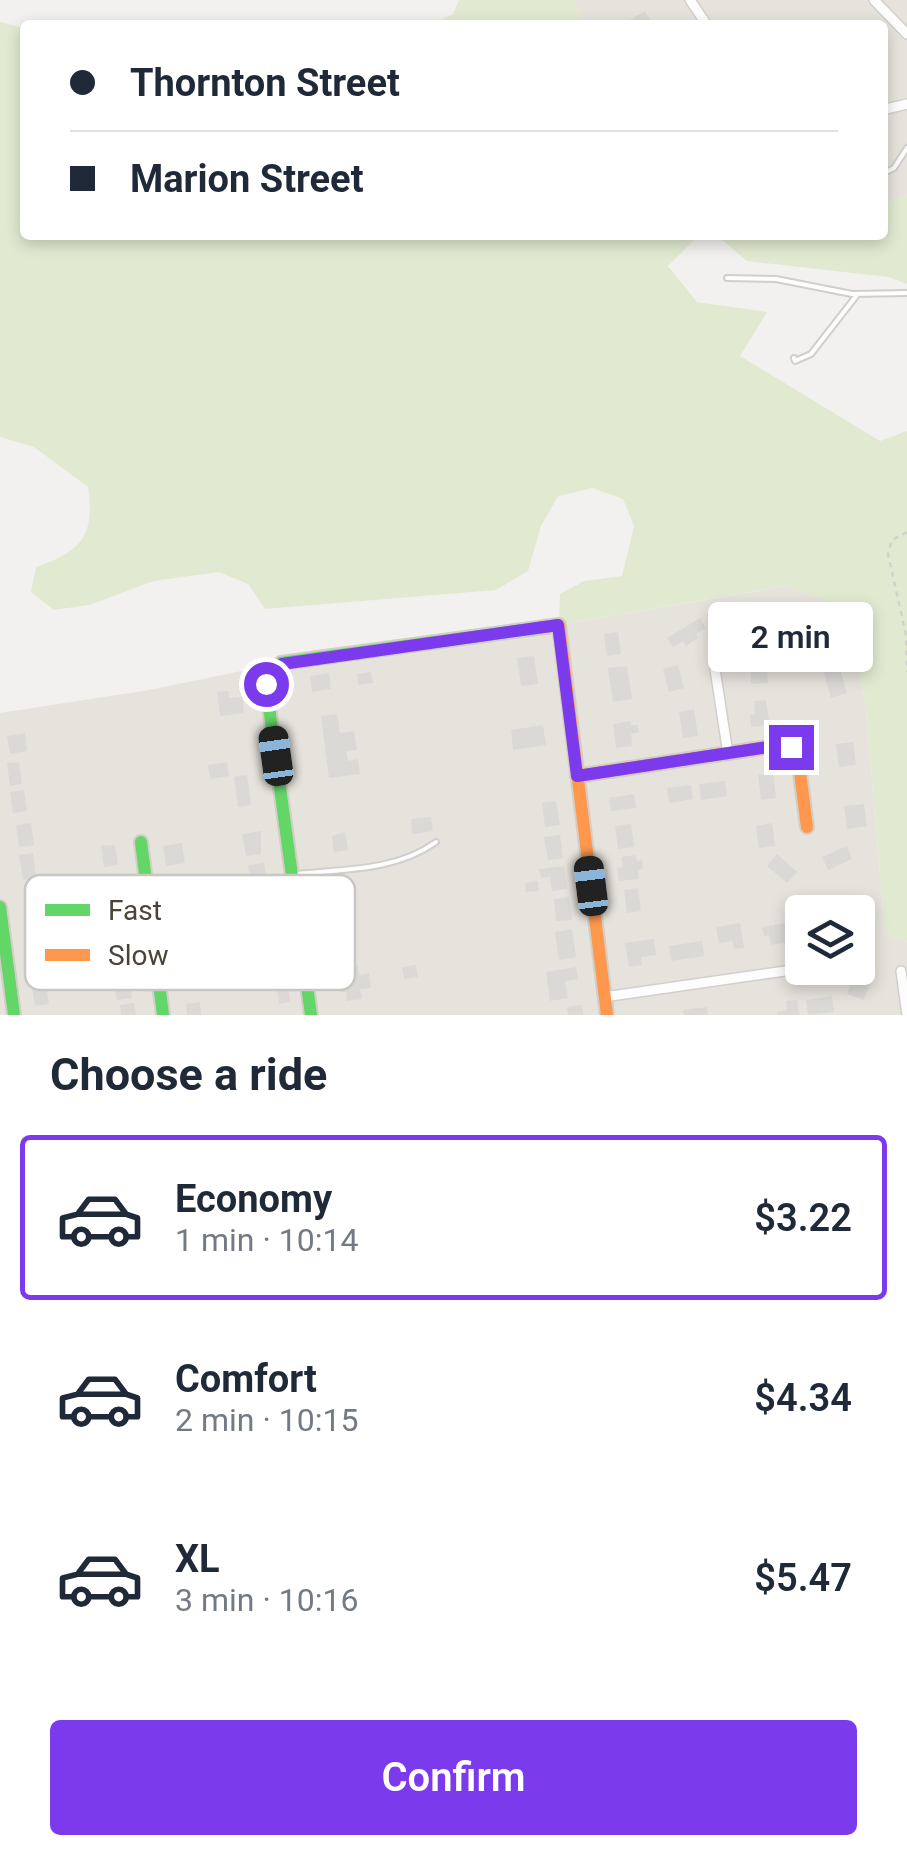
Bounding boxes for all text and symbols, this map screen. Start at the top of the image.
text: Thornton Street [130,61,400,105]
text: Marion Street [130,157,364,201]
callout: 2 min [708,602,874,672]
text: 2 min [750,618,831,656]
route start [244,662,289,707]
car [257,724,295,788]
route end [769,725,814,770]
car [572,854,610,918]
legend [25,875,355,990]
text: Fast [108,894,162,927]
map controls [785,895,875,985]
button: layers [785,895,875,985]
text: Slow [108,939,168,972]
text: Choose a ride [50,1048,327,1101]
icon: car [55,1173,145,1263]
text: Economy [175,1177,332,1221]
text: $3.22 [754,1196,852,1240]
text: 1 min · 10:14 [175,1221,358,1259]
icon: car [55,1353,145,1443]
text: Comfort [175,1357,317,1401]
text: $4.34 [754,1376,852,1420]
text: 2 min · 10:15 [175,1401,358,1439]
icon: car [55,1533,145,1623]
text: XL [175,1537,220,1581]
text: $5.47 [754,1556,852,1600]
text: 3 min · 10:16 [175,1581,358,1619]
button: Confirm [50,1720,857,1835]

